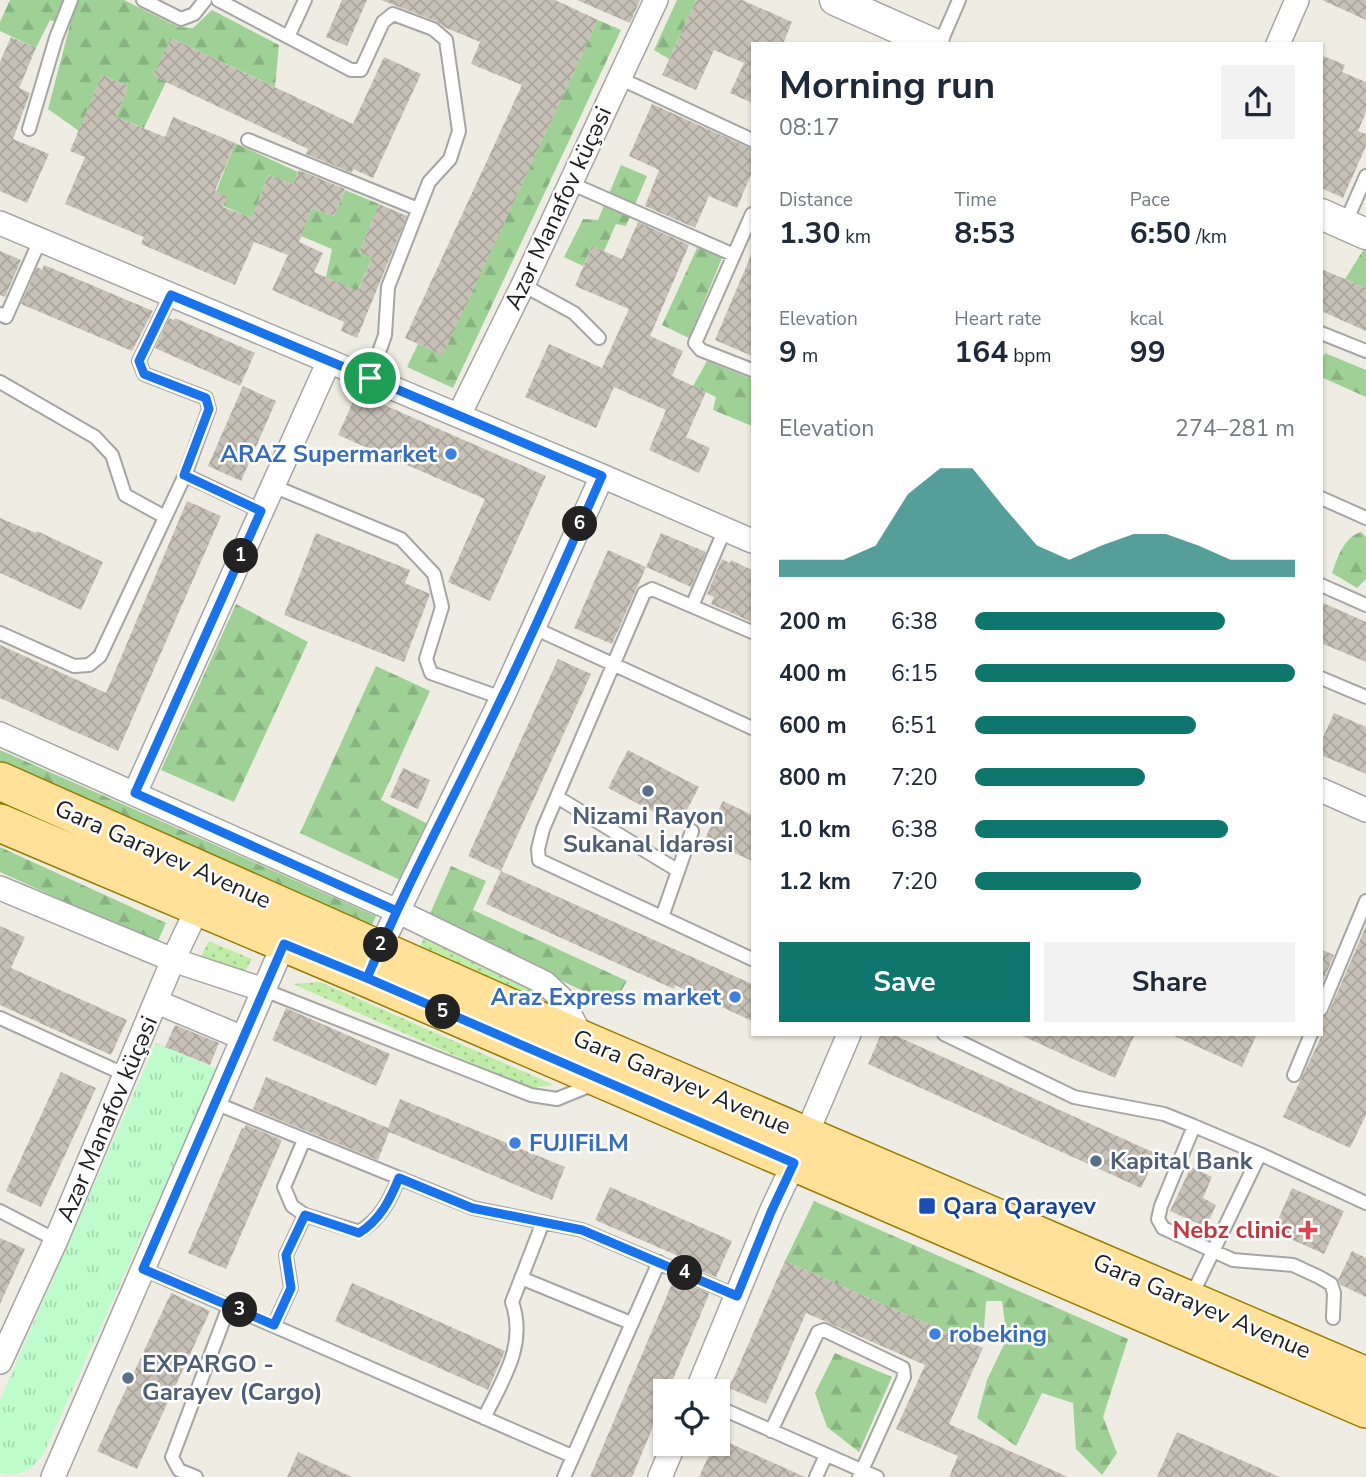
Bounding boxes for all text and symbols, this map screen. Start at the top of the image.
text: Morning run [779,60,995,111]
button: share [1221,65,1295,139]
street label: Azər Manafov küçəsi [497,101,619,315]
text: 08:17 [779,112,839,143]
text: Distance [779,187,853,213]
text: Time [954,187,997,213]
text: Pace [1130,187,1170,213]
text: 1.30 [779,213,840,254]
text: 8:53 [954,213,1016,254]
text: 6:50 [1130,213,1191,254]
text: km [840,224,871,250]
text: /km [1191,224,1227,250]
text: Elevation [779,306,858,332]
text: Heart rate [954,306,1041,332]
text: kcal [1130,306,1163,332]
text: 9 [779,332,797,373]
text: 164 [954,332,1008,373]
text: 99 [1130,332,1166,373]
text: m [797,343,818,369]
text: bpm [1008,343,1052,369]
pin [340,348,400,408]
icon: arrive [351,359,389,397]
text: Elevation [779,413,874,444]
text: 274–281 m [1175,413,1295,444]
place label: ARAZ Supermarket [220,438,438,470]
marker: ARAZ Supermarket [443,446,459,462]
pin: 6 [562,506,598,542]
text: 6 [574,510,585,536]
pin: 1 [224,538,258,574]
text: 1 [235,542,246,568]
text: 200 m [779,606,847,637]
text: 6:38 [891,606,938,637]
text: 400 m [779,658,847,689]
text: 6:15 [891,658,938,689]
text: 600 m [779,710,847,741]
text: 6:51 [891,710,938,741]
text: 800 m [779,762,847,793]
text: 7:20 [891,762,938,793]
marker: Nizami Rayon Sukanal İdarəsi [640,783,656,799]
street label: Gara Garayev Avenue [50,792,276,916]
place label: Nizami Rayon Sukanal İdarəsi [563,800,733,860]
text: 1.0 km [779,814,851,845]
text: 6:38 [891,814,938,845]
text: 1.2 km [779,866,851,897]
text: 7:20 [891,866,938,897]
pin: 2 [364,928,398,962]
text: 2 [375,931,386,957]
button: Save [779,942,1030,1022]
button: Share [1044,942,1295,1022]
place label: Araz Express market [491,981,722,1013]
marker: Araz Express market [727,989,743,1005]
pin: 5 [426,995,460,1030]
text: 5 [437,998,448,1024]
street label: Azər Manafov küçəsi [49,1011,165,1227]
street label: Gara Garayev Avenue [568,1022,796,1142]
place label: FUJIFiLM [529,1127,629,1159]
marker: FUJIFiLM [507,1135,523,1151]
place label: Kapital Bank [1110,1145,1254,1177]
marker: Kapital Bank [1088,1153,1104,1169]
place label: Qara Qarayev [943,1190,1096,1222]
marker: Qara Qarayev [917,1196,937,1216]
place label: Nebz clinic [1172,1214,1293,1246]
marker: Nebz clinic [1298,1220,1318,1240]
street label: Gara Garayev Avenue [1088,1246,1316,1366]
pin: 4 [668,1256,702,1290]
text: 4 [679,1259,690,1285]
pin: 3 [222,1292,258,1328]
text: 3 [234,1296,245,1322]
place label: robeking [949,1318,1047,1350]
marker: robeking [927,1326,943,1342]
place label: EXPARGO - Garayev (Cargo) [142,1348,323,1408]
marker: EXPARGO - Garayev (Cargo) [120,1370,136,1386]
map controls [653,1379,730,1456]
button: locate [653,1379,730,1456]

